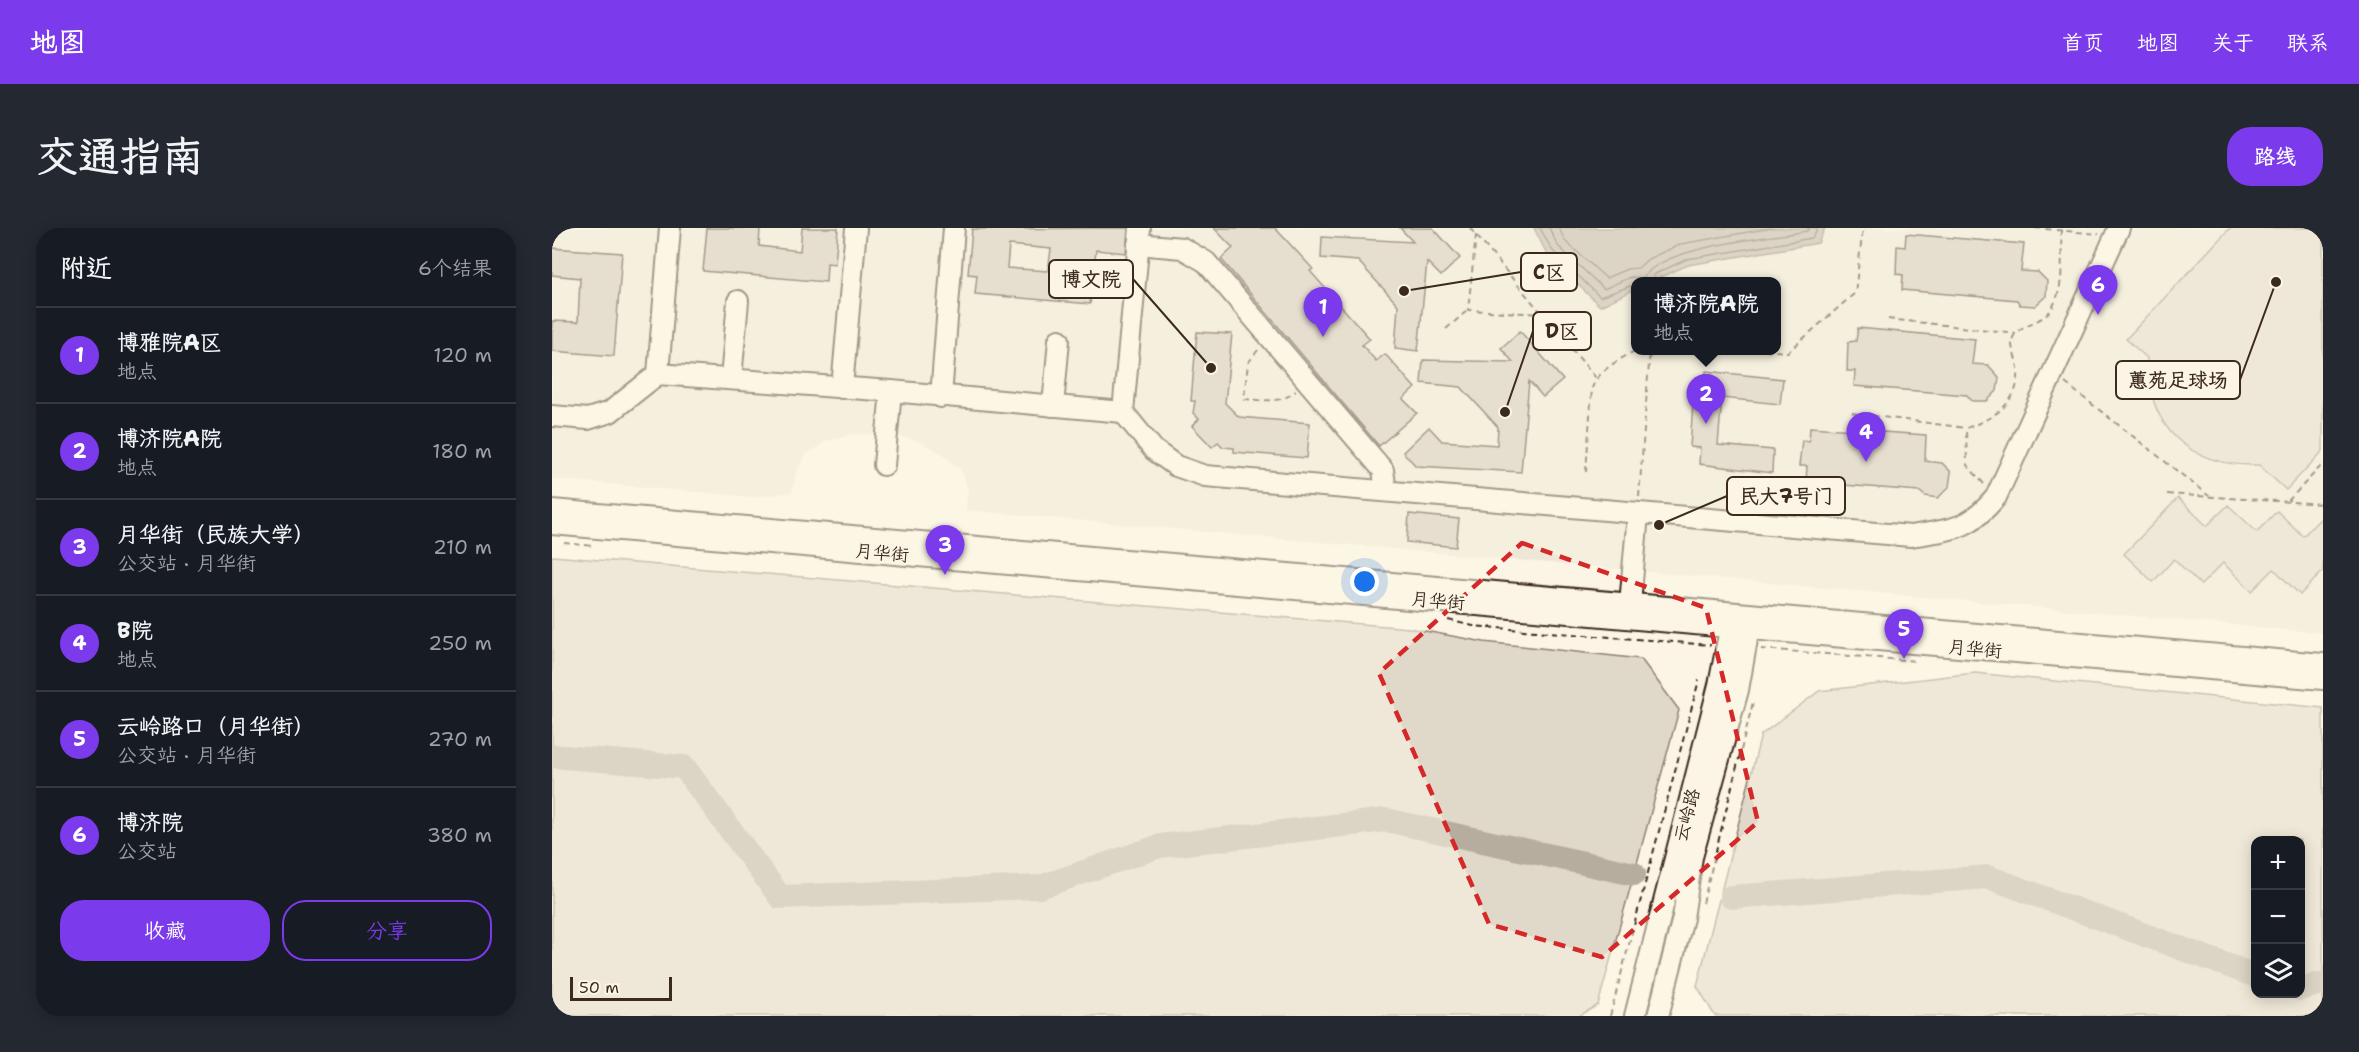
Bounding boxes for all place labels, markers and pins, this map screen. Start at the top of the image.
callout: C区 [1521,253,1577,291]
callout: 博文院 [1049,260,1133,298]
pin: 6 [2078,266,2118,315]
pin: 1 [1304,288,1342,337]
callout: D区 [1533,312,1591,350]
callout: 蕙苑足球场 [2116,361,2240,399]
pin: 2 [1686,374,1726,424]
pin: 4 [1846,412,1886,462]
callout: 民大7号门 [1727,477,1845,515]
pin: 3 [926,526,964,575]
pin: 5 [1884,610,1924,659]

